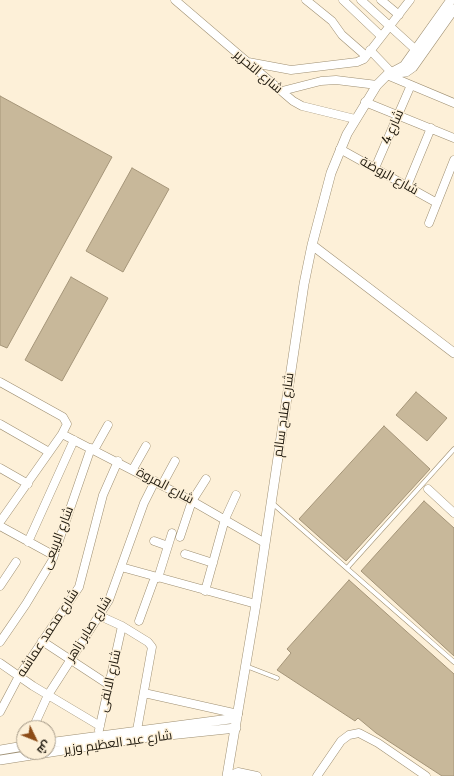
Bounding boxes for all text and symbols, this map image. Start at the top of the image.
street label: شارع التحرير [230,47,286,97]
street label: شارع 4 [378,107,408,147]
street label: شارع الروضة [357,154,421,198]
street label: شارع صلاح سالم [270,372,298,458]
street label: شارع المروة [134,464,196,508]
street label: شارع الربيعى [39,504,77,572]
street label: شارع محمد عماشه [14,586,82,680]
street label: شارع صابر زاهر [63,593,115,665]
street label: شارع الالفى [95,648,125,714]
north arrow [16,720,56,760]
street label: شارع عبد العظيم وزير [63,728,173,758]
text: ش [34,738,54,757]

